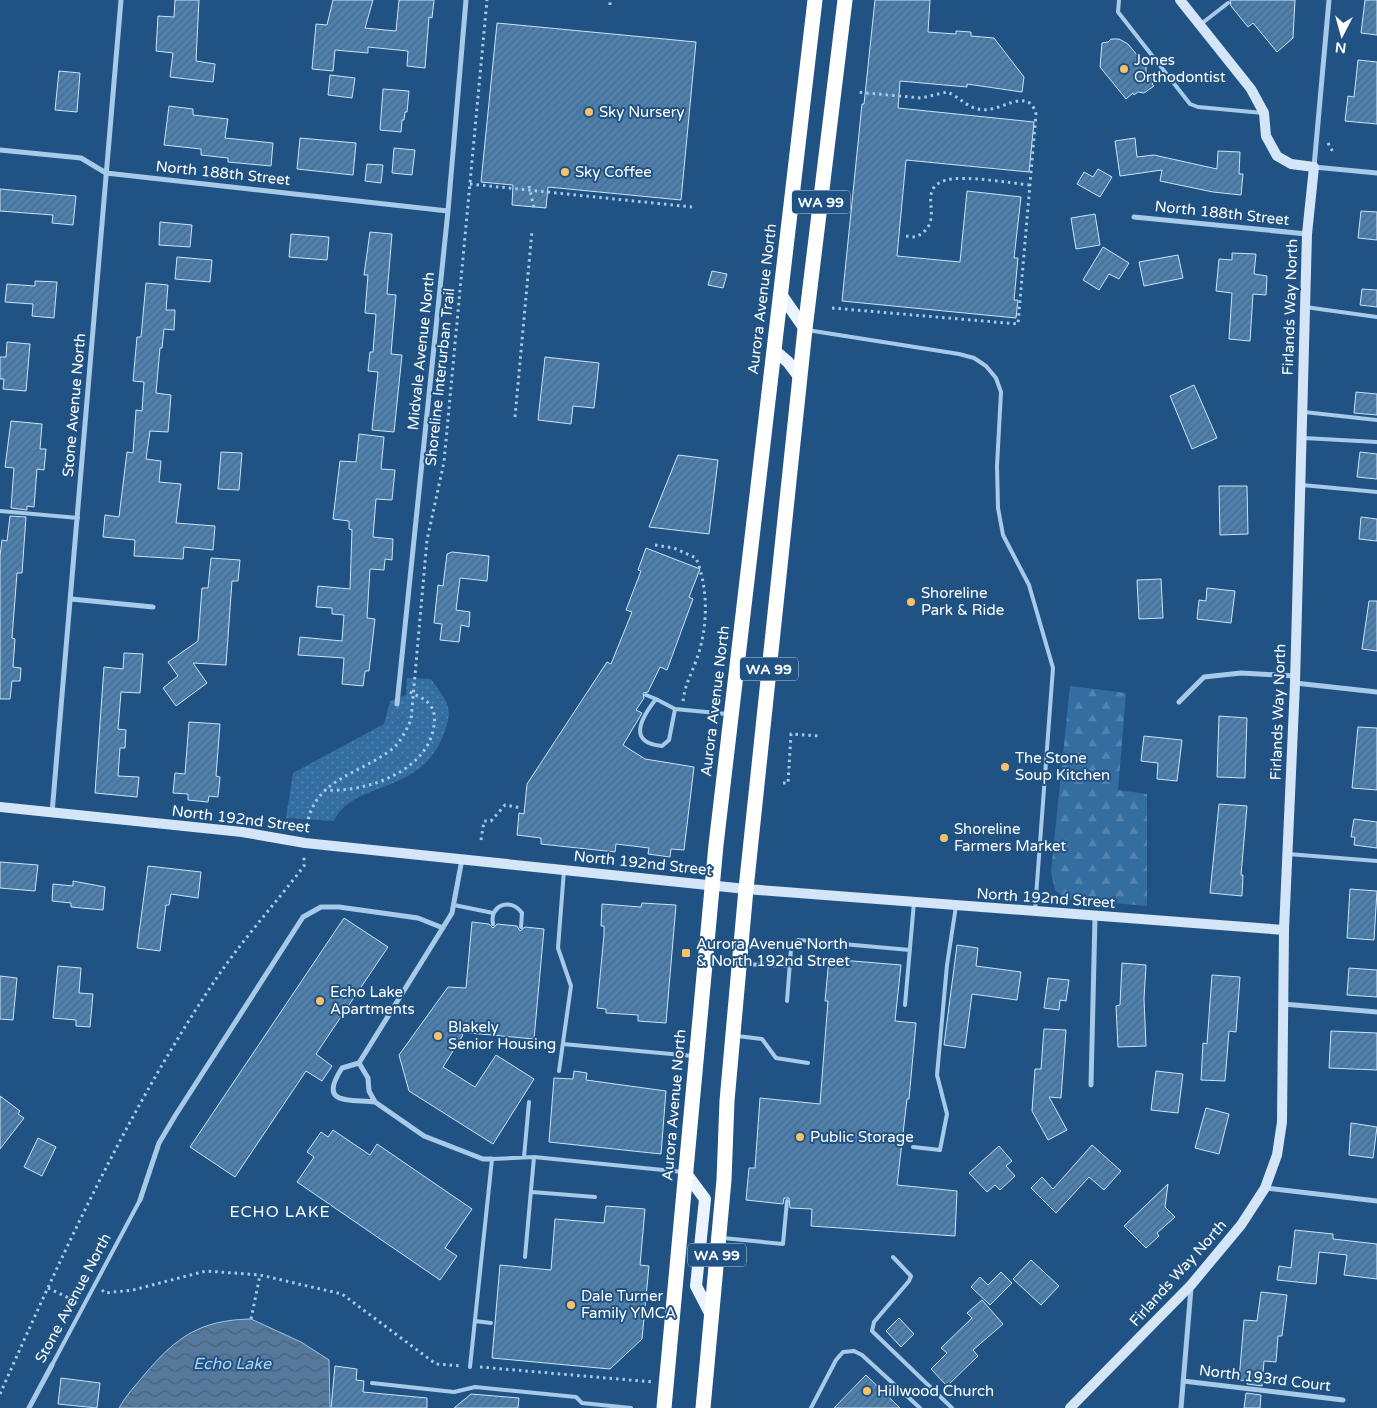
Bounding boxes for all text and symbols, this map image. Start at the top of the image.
north arrow [1317,10,1367,60]
text: N [1334,38,1347,56]
place label: Jones Orthodontist [1134,51,1226,86]
marker: Jones Orthodontist [1118,63,1130,75]
place label: Sky Nursery [599,103,684,121]
marker: Sky Nursery [583,106,595,118]
street label: North 188th Street [155,157,292,189]
place label: Sky Coffee [575,163,652,181]
marker: Sky Coffee [559,166,571,178]
road number: WA 99 [792,190,850,213]
street label: North 188th Street [1154,197,1291,229]
street label: Aurora Avenue North [744,222,780,376]
street label: Firlands Way North [1279,238,1301,376]
street label: Midvale Avenue North [404,271,438,431]
street label: Shoreline Interurban Trail [422,287,458,467]
street label: Stone Avenue North [59,332,89,478]
place label: Shoreline Park & Ride [921,584,1004,619]
marker: Shoreline Park & Ride [905,596,917,608]
street label: Aurora Avenue North [697,624,733,778]
street label: Firlands Way North [1267,643,1289,781]
road number: WA 99 [740,658,798,681]
place label: The Stone Soup Kitchen [1015,749,1110,784]
marker: The Stone Soup Kitchen [999,761,1011,773]
street label: North 192nd Street [171,802,311,836]
place label: Shoreline Farmers Market [954,820,1066,855]
marker: Shoreline Farmers Market [938,832,950,844]
street label: North 192nd Street [573,847,713,879]
street label: North 192nd Street [976,884,1116,912]
place label: Aurora Avenue North & North 192nd Street [696,935,850,970]
marker: Aurora Avenue North & North 192nd Street [680,947,692,959]
place label: Echo Lake Apartments [330,983,415,1018]
marker: Echo Lake Apartments [314,995,326,1007]
place label: Blakely Senior Housing [448,1018,556,1053]
street label: Aurora Avenue North [658,1029,690,1181]
marker: Blakely Senior Housing [432,1030,444,1042]
place label: Public Storage [810,1128,914,1146]
marker: Public Storage [794,1131,806,1143]
district label: ECHO LAKE [229,1202,331,1222]
street label: Firlands Way North [1126,1216,1230,1330]
street label: Stone Avenue North [31,1230,115,1366]
road number: WA 99 [688,1244,746,1266]
place label: Dale Turner Family YMCA [581,1287,676,1322]
marker: Dale Turner Family YMCA [565,1299,577,1311]
water label: Echo Lake [193,1354,272,1374]
street label: North 193rd Court [1198,1361,1332,1395]
place label: Hillwood Church [877,1382,994,1400]
marker: Hillwood Church [861,1385,873,1397]

